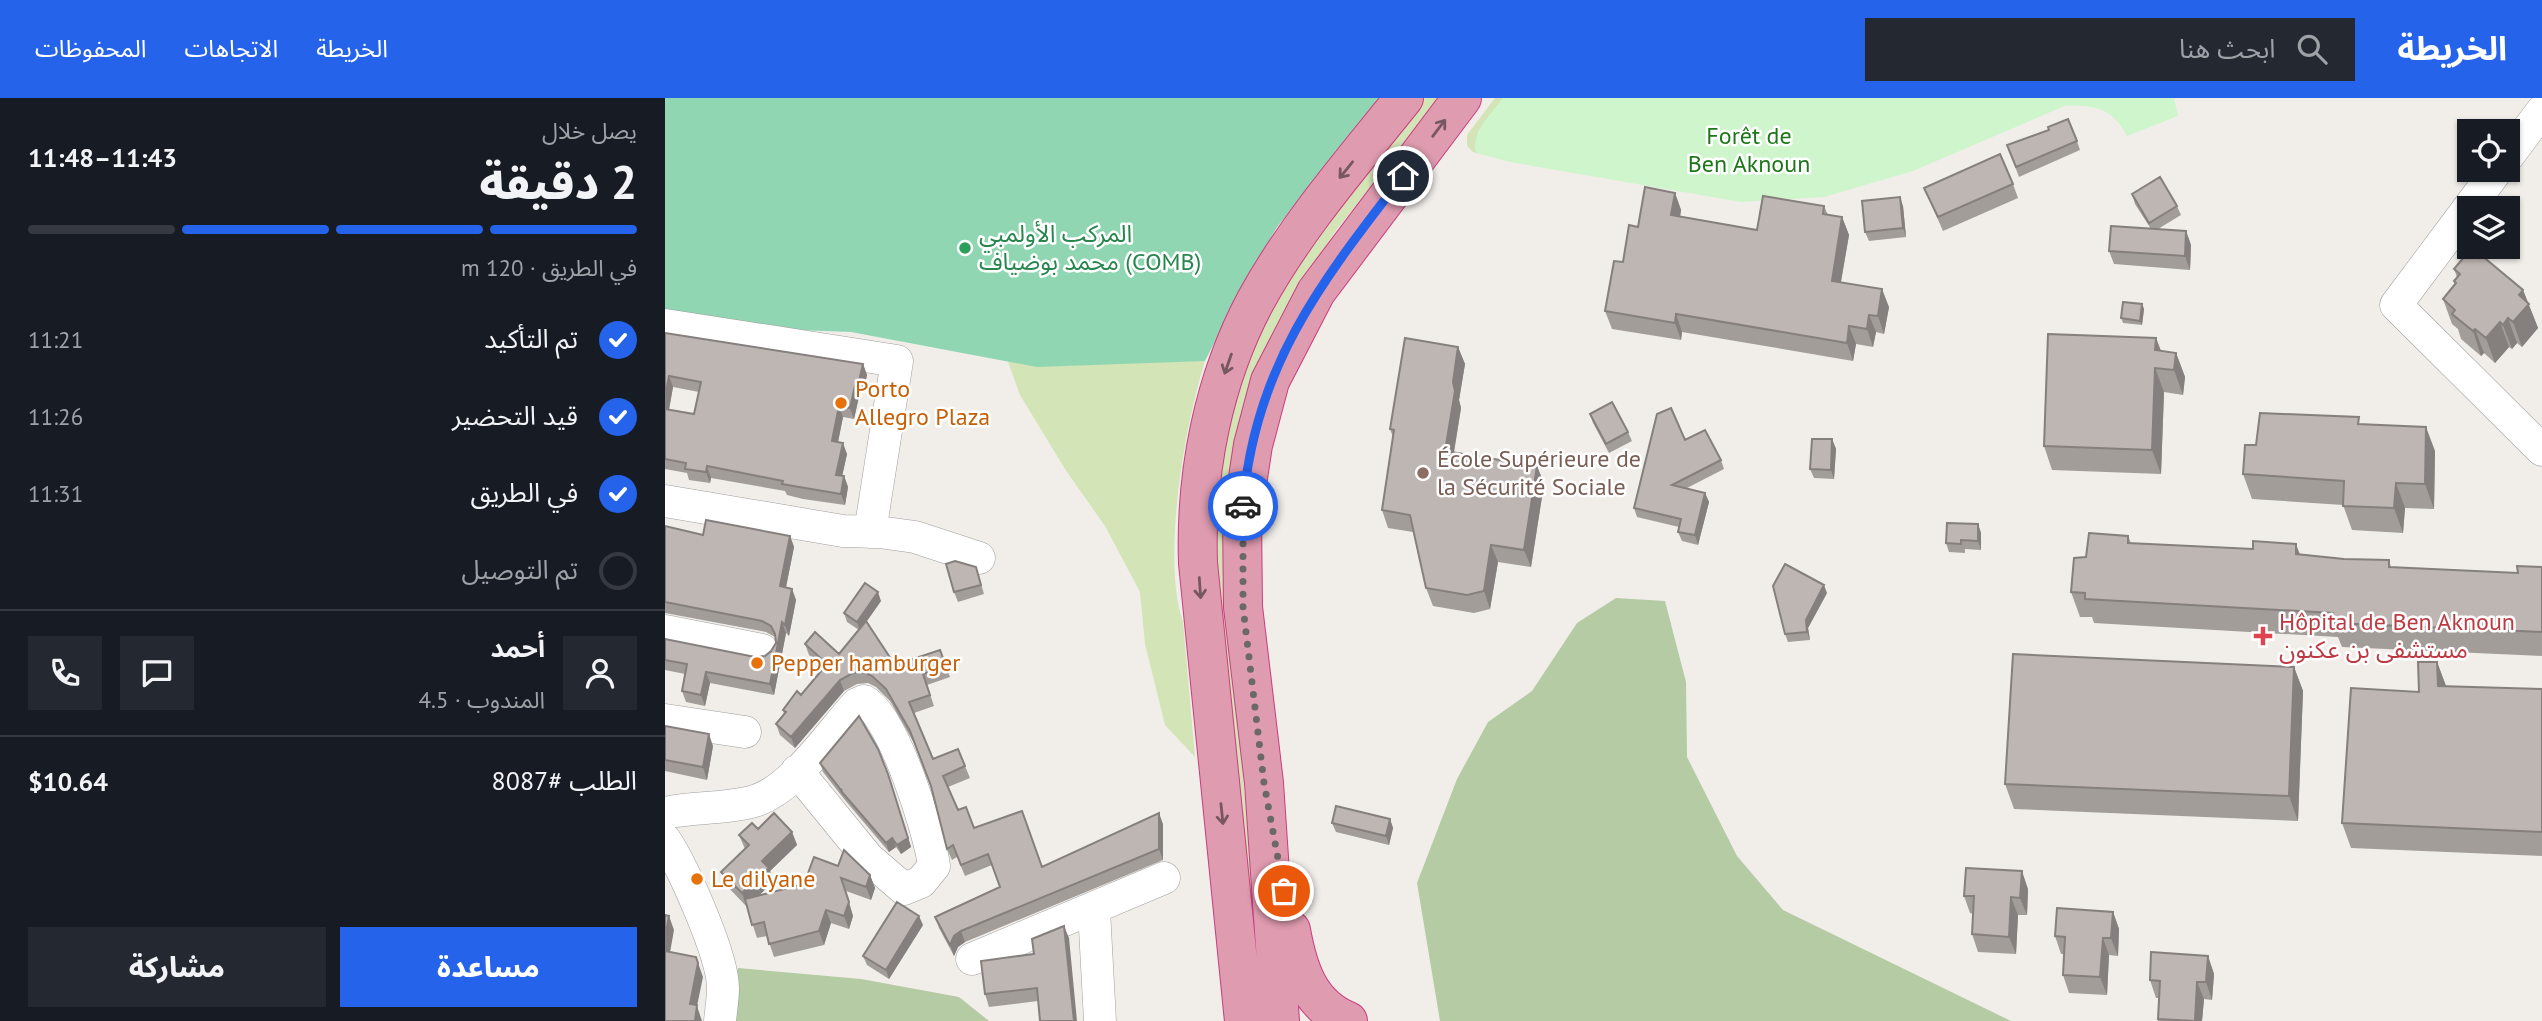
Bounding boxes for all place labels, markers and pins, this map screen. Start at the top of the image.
pin [1373,146,1433,206]
place label: المركب الأولمبي محمد بوضياف (COMB) [979,218,1201,277]
marker: المركب الأولمبي محمد بوضياف (COMB) [957,240,973,256]
place label: Porto Allegro Plaza [855,373,990,432]
marker: Porto Allegro Plaza [833,395,849,411]
place label: École Supérieure de la Sécurité Sociale [1437,443,1641,502]
marker: École Supérieure de la Sécurité Sociale [1415,465,1431,481]
place label: Hôpital de Ben Aknoun مستشفى بن عكنون [2279,606,2515,665]
marker: Hôpital de Ben Aknoun مستشفى بن عكنون [2253,626,2273,646]
place label: Pepper hamburger [771,647,960,678]
marker: Pepper hamburger [749,655,765,671]
pin [1254,861,1314,921]
place label: Le dilyane [711,863,815,894]
marker: Le dilyane [689,871,705,887]

